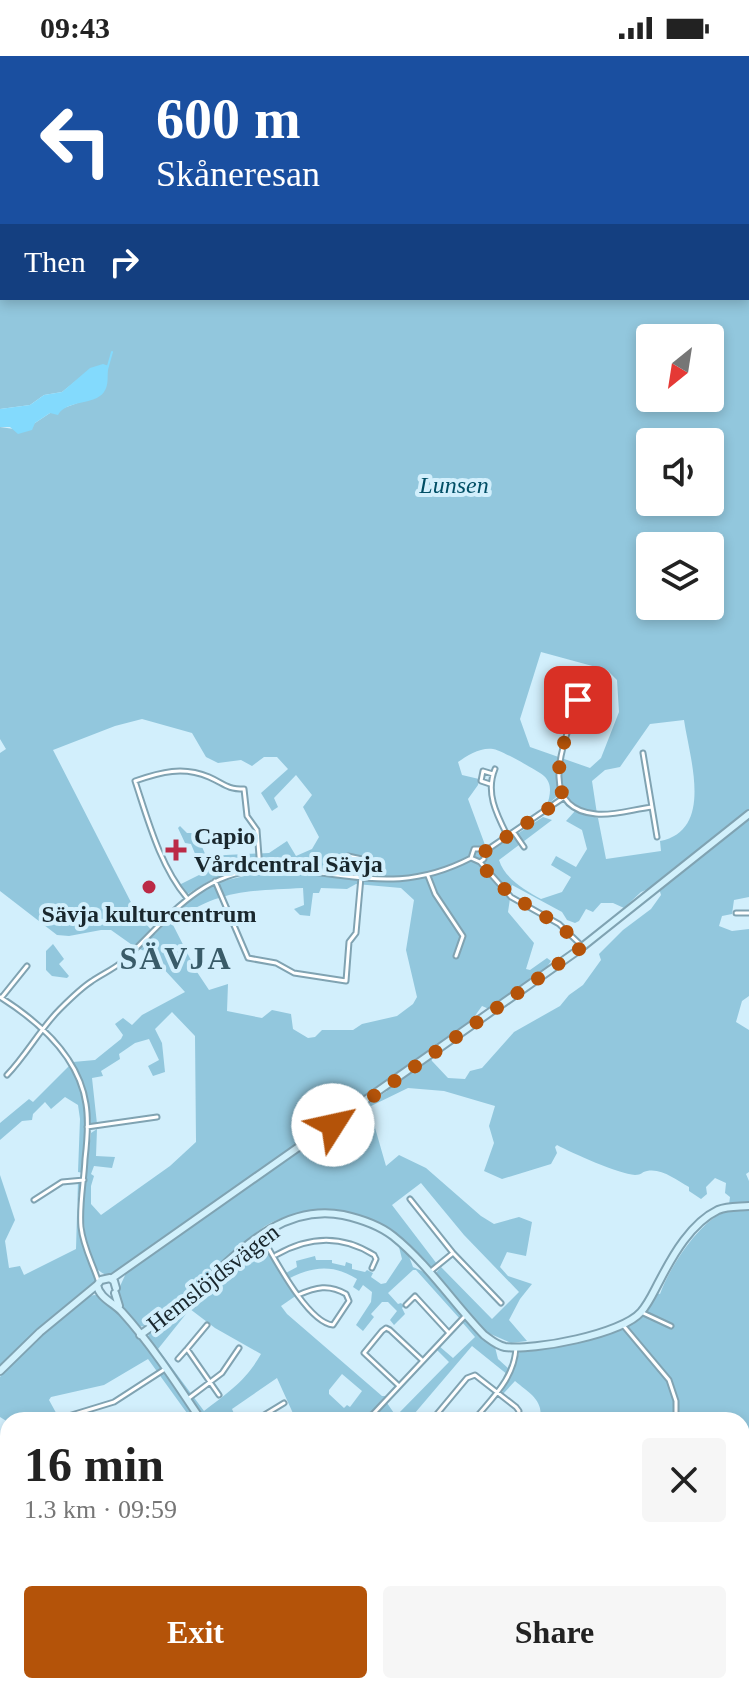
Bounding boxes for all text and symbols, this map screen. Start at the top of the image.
text: 09:43 [40,11,110,44]
icon: left [24,88,128,192]
text: 600 m [156,88,301,150]
text: Skåneresan [156,154,320,194]
icon: right [102,240,146,284]
text: Then [24,245,86,278]
north arrow [636,324,724,412]
map controls [636,324,724,620]
button: sound [636,428,724,516]
park label: Lunsen [418,472,489,498]
button: layers [636,532,724,620]
pin [544,666,612,734]
icon: arrive [556,678,600,722]
place label: Capio Vårdcentral Sävja [194,823,383,877]
marker: Capio Vårdcentral Sävja [165,839,187,861]
marker: Sävja kulturcentrum [140,878,158,896]
place label: Sävja kulturcentrum [42,901,256,927]
district label: SÄVJA [119,940,233,976]
position arrow [291,1083,375,1167]
street label: Hemslöjdsvägen [142,1219,284,1337]
text: 16 min [24,1438,164,1491]
button: close [642,1438,726,1522]
text: 1.3 km · 09:59 [24,1495,177,1524]
button: Exit [24,1586,367,1678]
button: Share [383,1586,726,1678]

